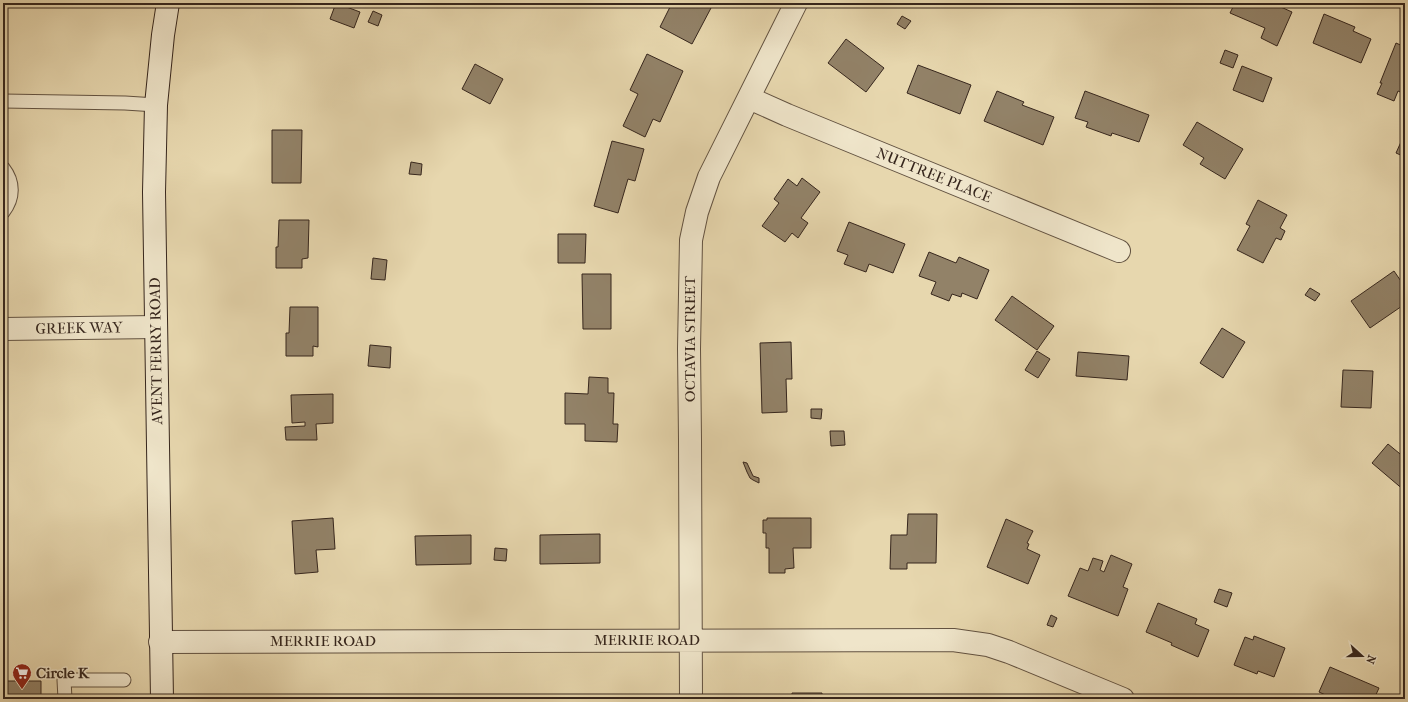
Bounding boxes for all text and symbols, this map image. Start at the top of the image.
street label: NUTTREE PLACE [874,144,994,206]
street label: OCTAVIA STREET [681,275,699,402]
street label: AVENT FERRY ROAD [146,277,166,426]
street label: GREEK WAY [35,318,124,338]
street label: MERRIE ROAD [594,631,700,649]
street label: MERRIE ROAD [270,632,376,650]
north arrow [1342,636,1382,676]
text: N [1363,653,1378,666]
supermarket icon: Circle K [11,662,33,690]
place label: Circle K [36,664,90,682]

